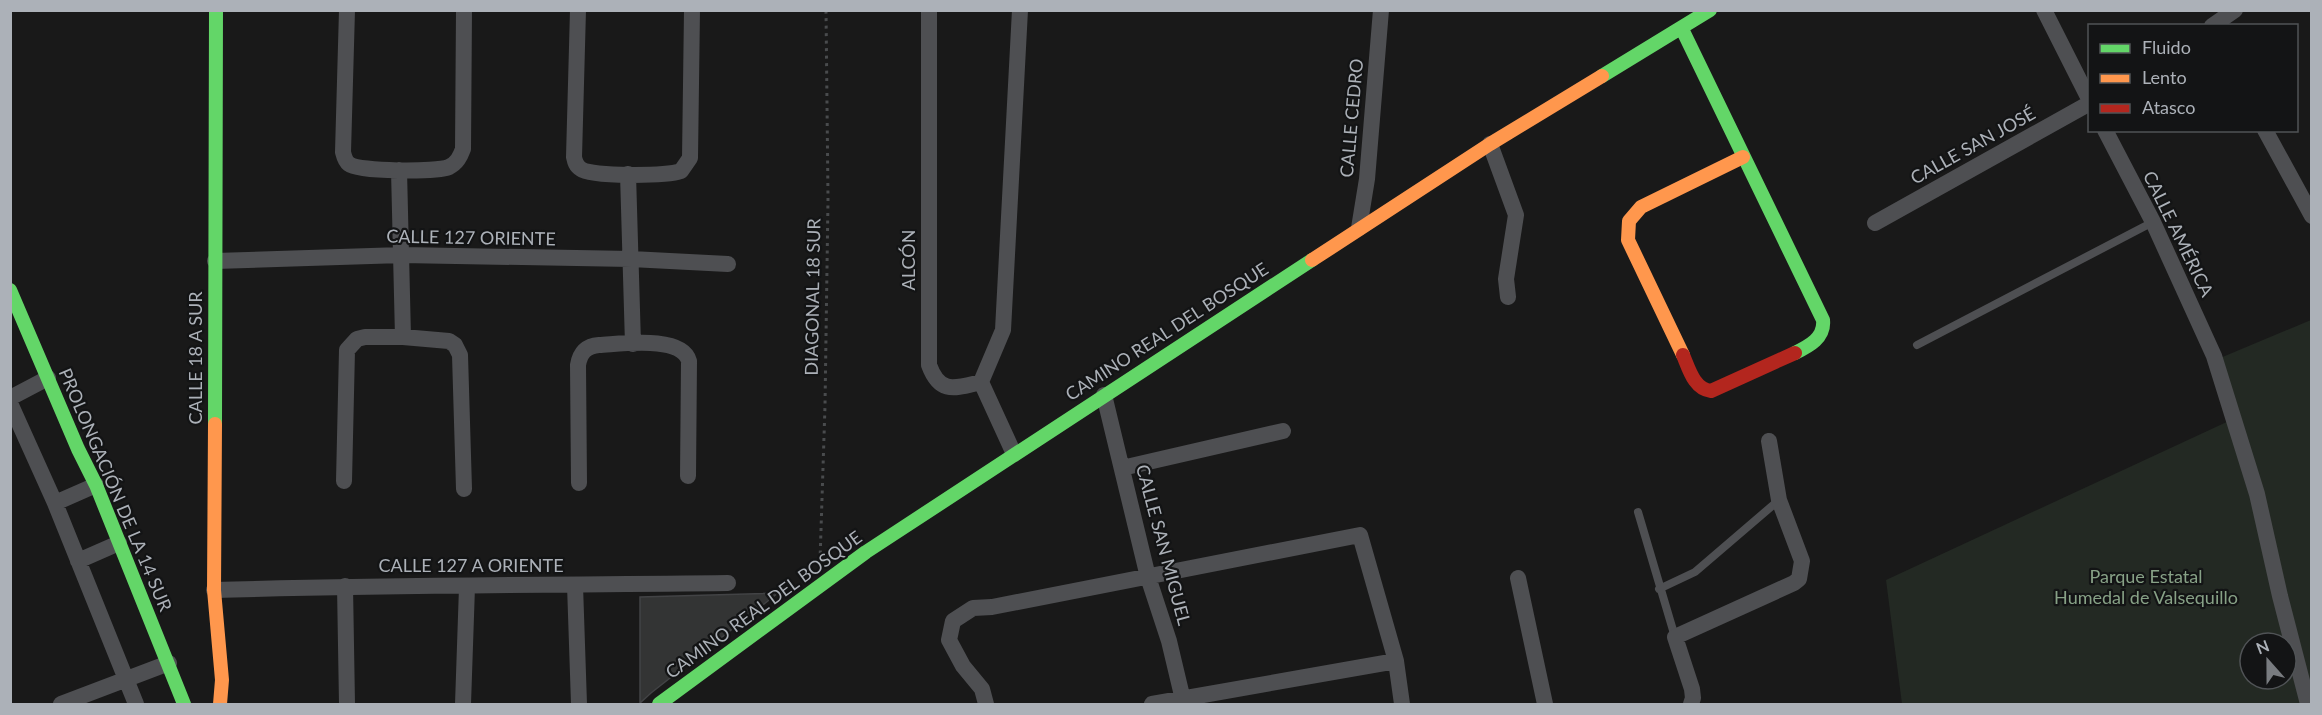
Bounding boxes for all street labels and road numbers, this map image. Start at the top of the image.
street label: CALLE CEDRO [1335,57,1367,178]
street label: CALLE SAN JOSÉ [1906,102,2039,189]
street label: CALLE AMÉRICA [2139,167,2219,301]
street label: DIAGONAL 18 SUR [800,218,824,376]
street label: CALLE 127 ORIENTE [386,225,556,249]
street label: ALCÓN [897,230,919,290]
street label: CAMINO REAL DEL BOSQUE [1061,257,1272,405]
street label: CALLE 18 A SUR [184,291,206,425]
street label: PROLONGACIÓN DE LA 14 SUR [55,365,177,615]
street label: CALLE SAN MIGUEL [1132,462,1196,628]
street label: CAMINO REAL DEL BOSQUE [661,526,866,683]
street label: CALLE 127 A ORIENTE [378,554,564,576]

